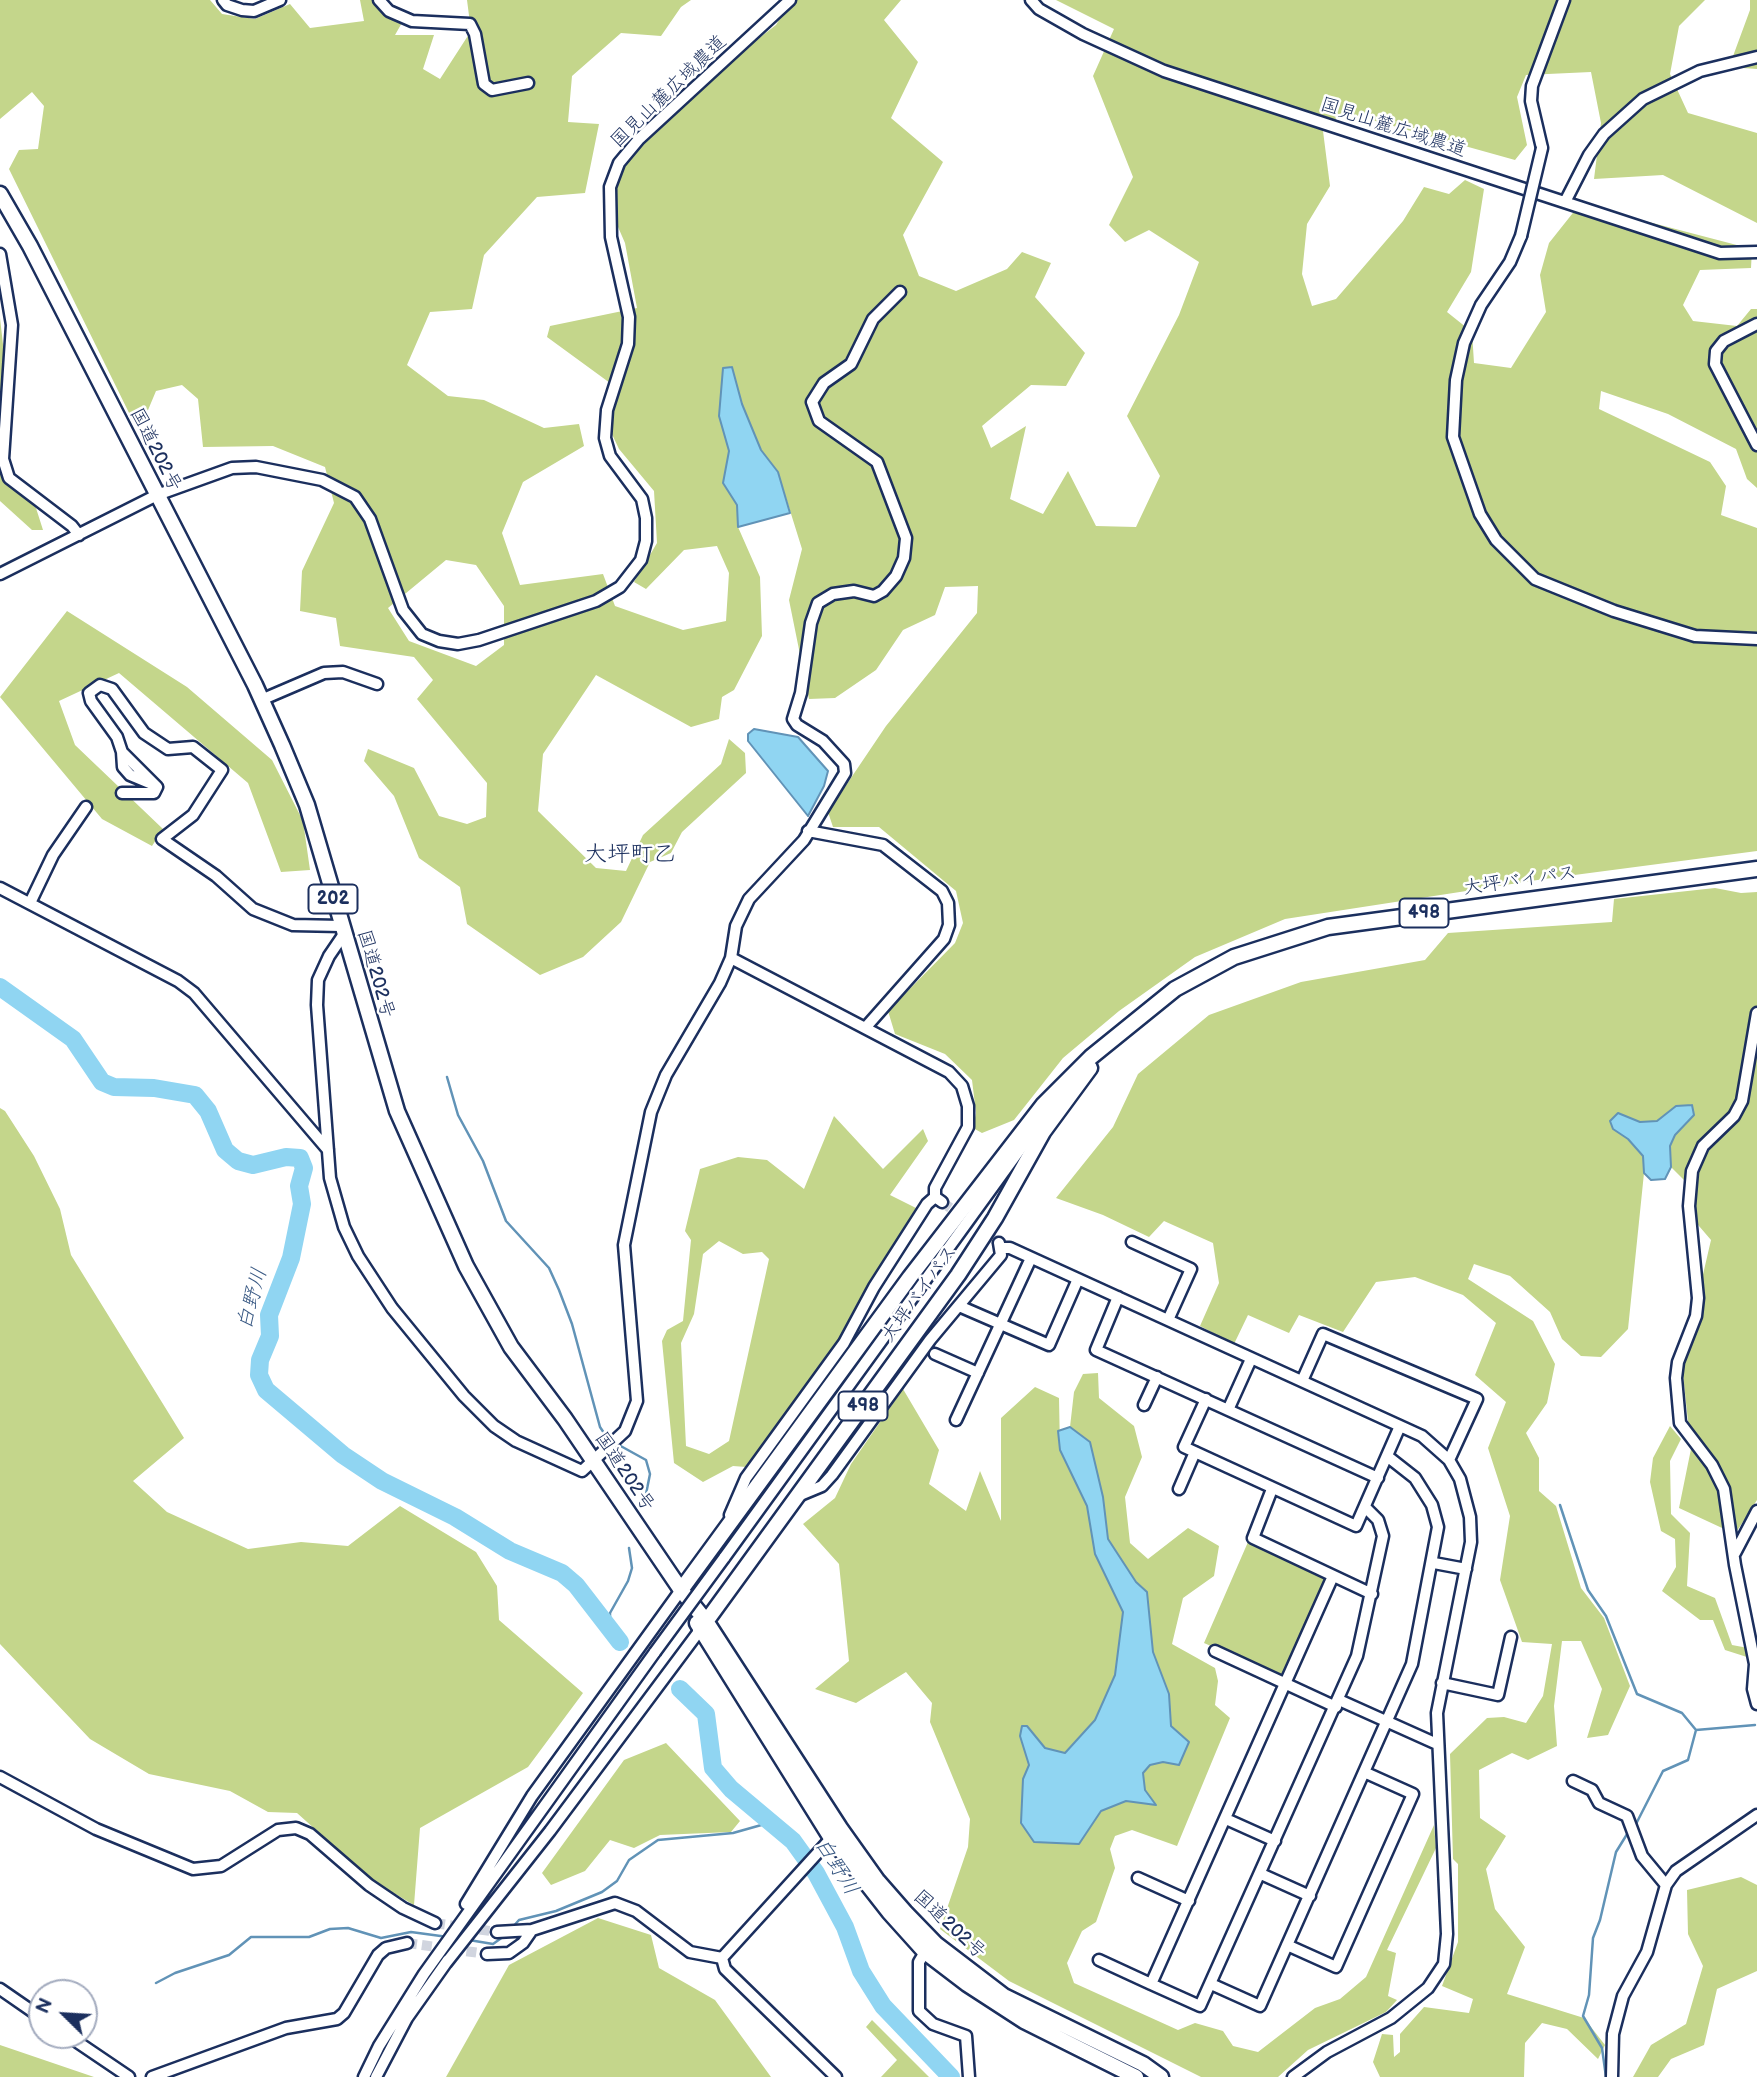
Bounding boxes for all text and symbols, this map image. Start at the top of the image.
street label: 国見山麓広域農道 [606,31,732,153]
street label: 国見山麓広域農道 [1317,94,1469,162]
street label: 国道202号 [124,404,186,496]
district label: 大坪町乙 [584,841,676,869]
street label: 大坪バイパス [1462,862,1578,900]
road number: 202 [308,884,358,914]
road number: 498 [1400,898,1448,928]
street label: 国道202号 [352,927,398,1021]
street label: 大坪バイパス [877,1241,963,1347]
water label: 白野川 [233,1265,273,1333]
road number: 498 [838,1392,888,1420]
street label: 国道202号 [589,1428,659,1516]
water label: 白野川 [809,1834,863,1900]
street label: 国道202号 [908,1886,990,1964]
north arrow [28,1979,98,2049]
text: N [32,1995,59,2017]

